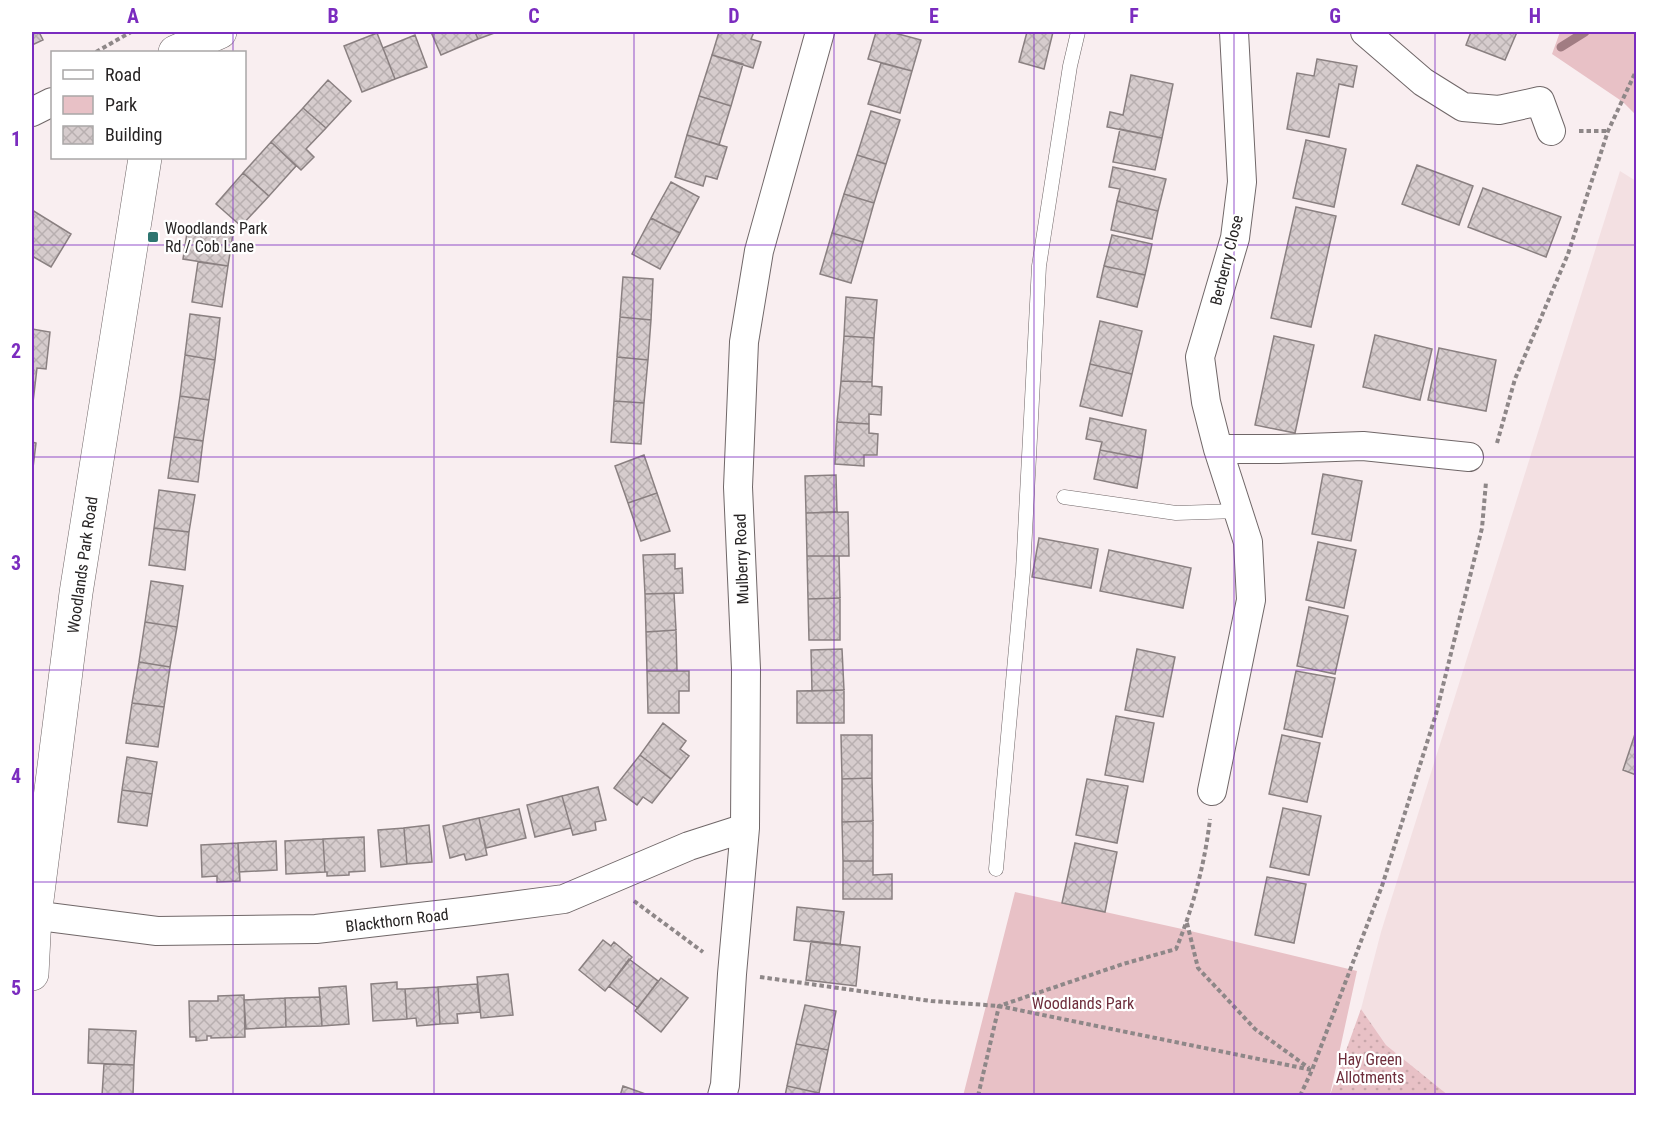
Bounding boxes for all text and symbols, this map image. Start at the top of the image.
text: A [127,4,139,28]
text: B [327,4,339,28]
text: C [528,4,540,28]
text: D [728,4,740,28]
text: E [929,4,939,28]
text: F [1129,4,1139,28]
text: G [1329,4,1341,28]
text: H [1529,4,1541,28]
legend [51,51,246,159]
text: Road [105,64,141,85]
text: Park [105,94,137,115]
text: Building [105,124,162,145]
text: 1 [11,127,21,151]
street label: Berberry Close [1206,213,1247,307]
place label: Woodlands Park Rd / Cob Lane [165,219,268,256]
marker: Woodlands Park Rd / Cob Lane [146,230,160,244]
text: 2 [11,339,21,363]
street label: Woodlands Park Road [63,495,102,635]
street label: Mulberry Road [730,513,753,605]
text: 3 [11,551,21,575]
text: 4 [11,764,21,788]
street label: Blackthorn Road [344,905,450,936]
text: 5 [11,976,21,1000]
park label: Woodlands Park [1032,994,1135,1013]
park label: Hay Green Allotments [1336,1050,1404,1087]

